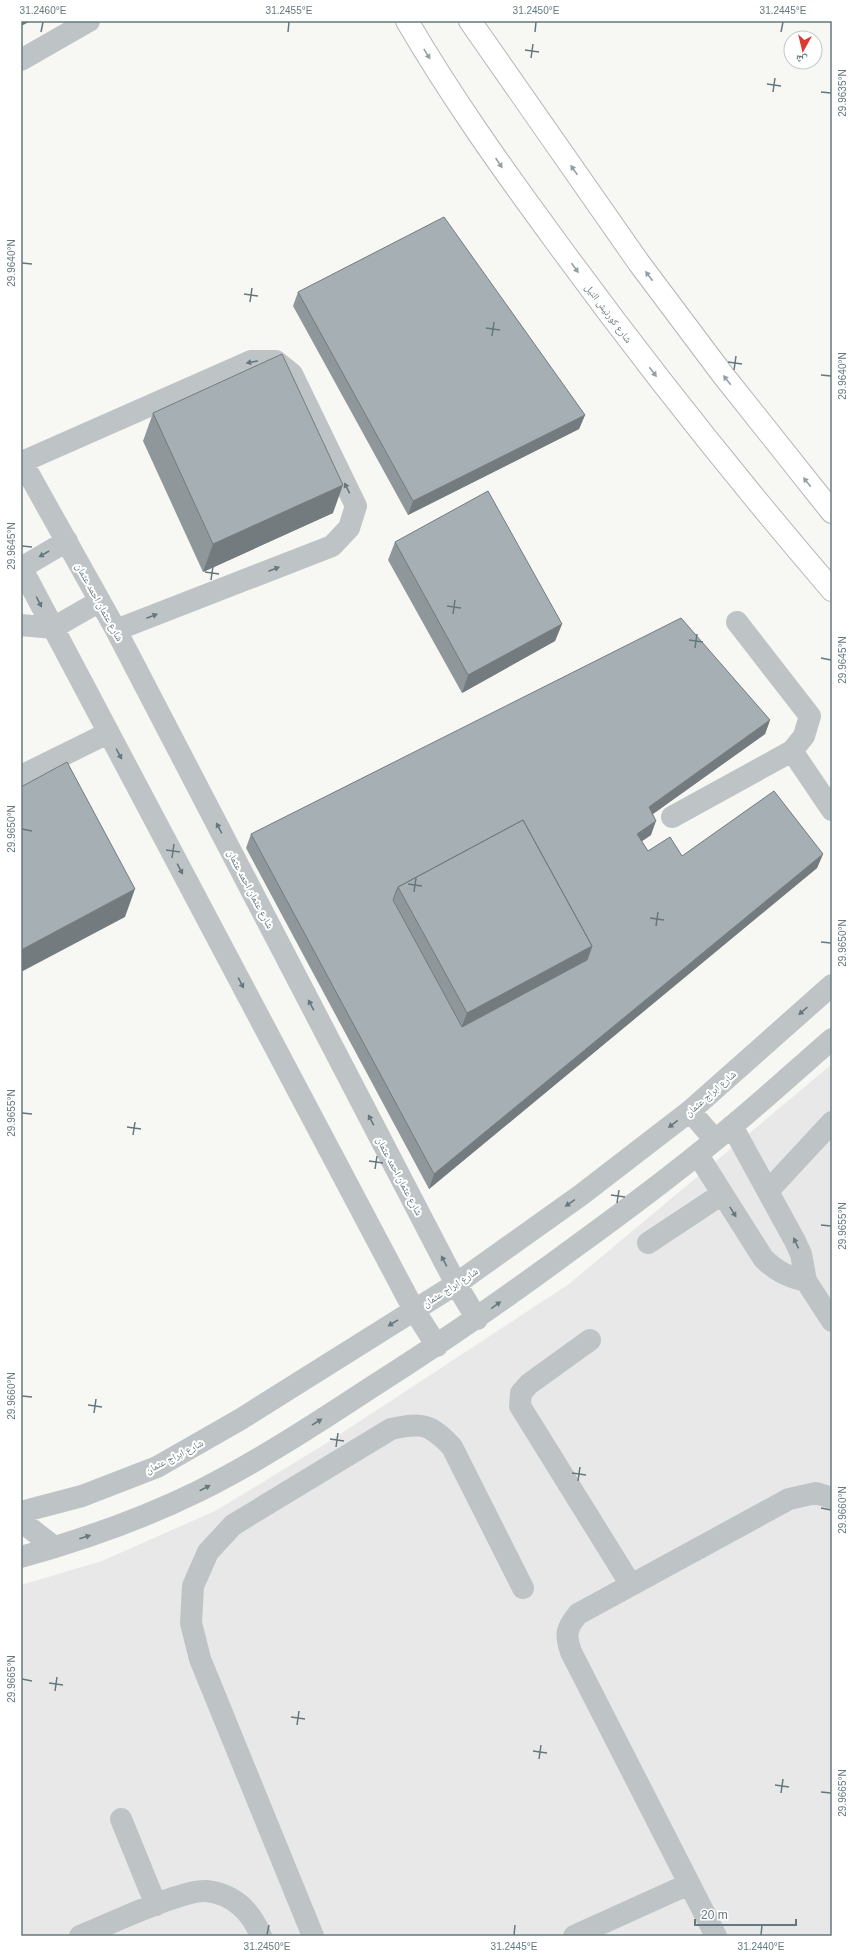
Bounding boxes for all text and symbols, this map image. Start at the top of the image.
text: 31.2460°E [20,5,67,16]
text: 31.2455°E [266,5,313,16]
text: 31.2450°E [513,5,560,16]
text: 31.2445°E [760,5,807,16]
north arrow [783,30,823,70]
one-way arrow [423,48,430,60]
text: ش [795,51,809,67]
text: 29.9635°N [837,69,848,117]
one-way arrow [495,157,503,168]
one-way arrow [569,165,578,176]
text: 29.9640°N [6,239,17,287]
one-way arrow [571,262,579,273]
one-way arrow [645,270,653,281]
street label: شارع كورنيش النيل [582,282,635,346]
text: 29.9640°N [837,352,848,400]
one-way arrow [246,359,258,365]
one-way arrow [649,366,658,377]
one-way arrow [723,374,732,385]
one-way arrow [803,477,812,488]
one-way arrow [344,482,350,494]
text: 29.9645°N [6,522,17,570]
one-way arrow [38,551,50,558]
street label: شارع عثمان احمد عثمان [73,561,126,644]
one-way arrow [268,565,280,571]
one-way arrow [36,596,42,607]
one-way arrow [147,612,159,618]
text: 29.9645°N [837,636,848,684]
one-way arrow [116,748,123,760]
text: 29.9650°N [6,805,17,853]
one-way arrow [216,822,222,834]
street label: شارع عثمان احمد عثمان [224,848,276,931]
one-way arrow [177,863,183,874]
text: 29.9650°N [837,919,848,967]
one-way arrow [238,978,244,989]
one-way arrow [308,999,315,1011]
one-way arrow [798,1006,808,1015]
street label: شارع ابراج عثمان [683,1068,739,1119]
text: 29.9655°N [6,1089,17,1137]
one-way arrow [368,1115,375,1126]
one-way arrow [668,1120,679,1128]
street label: شارع عثمان احمد عثمان [373,1135,425,1218]
one-way arrow [565,1199,575,1207]
text: 29.9655°N [837,1202,848,1250]
one-way arrow [730,1206,737,1218]
one-way arrow [793,1238,799,1249]
one-way arrow [441,1255,448,1266]
street label: شارع ابراج عثمان [421,1265,481,1310]
one-way arrow [491,1301,502,1309]
one-way arrow [387,1320,399,1327]
text: 29.9660°N [6,1372,17,1420]
one-way arrow [312,1418,322,1426]
street label: شارع ابراج عثمان [143,1437,206,1477]
one-way arrow [199,1484,211,1491]
text: 29.9660°N [837,1486,848,1534]
one-way arrow [79,1534,91,1540]
text: 29.9665°N [6,1655,17,1703]
text: 29.9665°N [837,1769,848,1817]
scale bar [695,1901,796,1927]
text: 20 m [701,1908,728,1922]
text: 31.2450°E [244,1941,291,1952]
text: 31.2445°E [491,1941,538,1952]
text: 31.2440°E [738,1941,785,1952]

